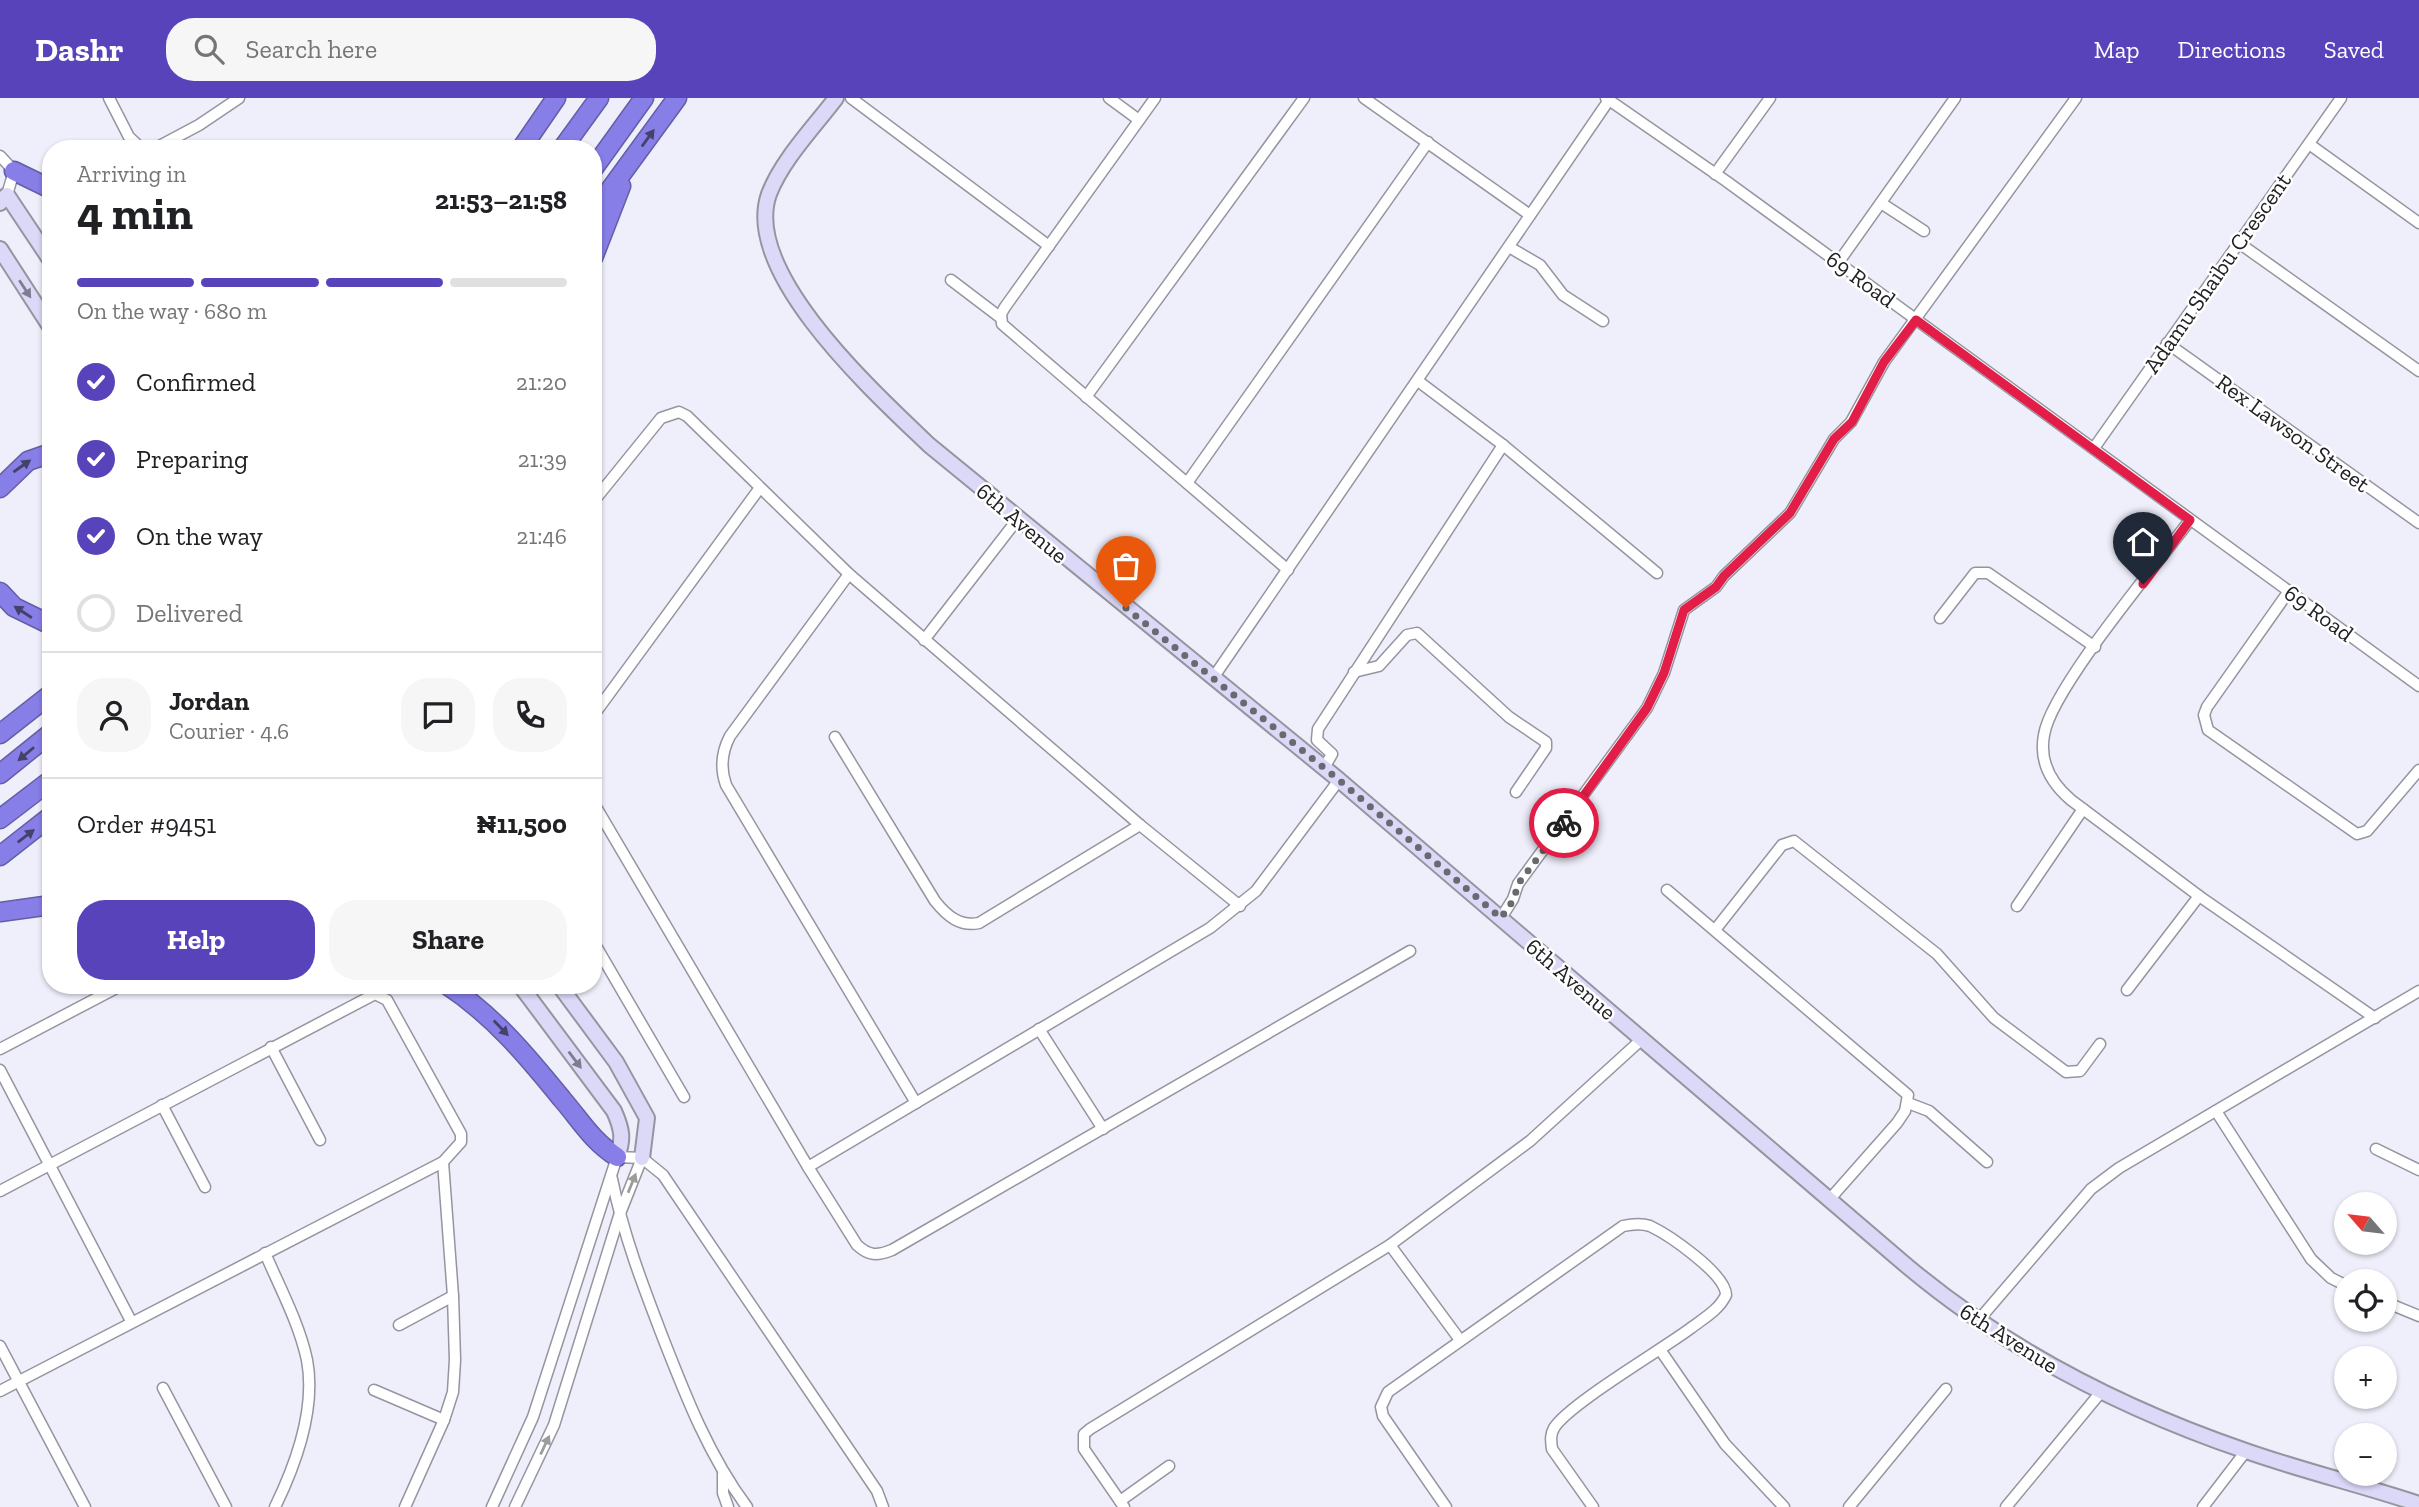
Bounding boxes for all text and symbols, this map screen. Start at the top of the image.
search box [166,18,656,81]
text: Dashr [35,30,124,69]
icon: search [190,30,228,68]
text: Search here [246,33,377,65]
text: Map [2094,35,2140,64]
text: Directions [2178,35,2286,64]
text: Saved [2324,35,2384,64]
one-way arrow [641,129,655,147]
text: Arriving in [77,160,186,188]
street label: Adamu Shaibu Crescent [2137,167,2297,379]
text: 21:53–21:58 [435,184,567,216]
text: 4 min [77,186,193,241]
street label: 69 Road [1821,244,1902,314]
one-way arrow [19,279,32,298]
text: On the way · 680 m [77,297,267,325]
icon: check [77,363,115,401]
text: Confirmed [136,366,256,398]
text: 21:20 [516,368,567,396]
street label: Rex Lawson Street [2211,368,2376,498]
icon: check [77,440,115,478]
text: Preparing [136,443,248,475]
text: 21:39 [518,445,567,473]
one-way arrow [13,459,31,473]
street label: 6th Avenue [971,477,1073,569]
pin [2113,512,2173,584]
icon: check [77,517,115,555]
text: On the way [136,520,263,552]
text: 21:46 [517,522,567,550]
icon: home [2124,523,2162,561]
pin [1096,536,1156,608]
icon: bag [1107,547,1145,585]
street label: 69 Road [2279,578,2360,648]
text: Delivered [136,597,243,629]
one-way arrow [14,605,32,619]
button: person [77,678,151,752]
button: chat [401,678,475,752]
button: phone [493,678,567,752]
text: Jordan [169,685,249,717]
text: Courier · 4.6 [169,717,289,745]
one-way arrow [17,746,34,761]
courier [1529,788,1599,858]
icon: bike [1545,804,1583,842]
text: Order #9451 [77,808,216,840]
text: ₦11,500 [476,808,567,840]
one-way arrow [17,829,34,844]
button: Help [77,900,315,980]
button: Share [329,900,567,980]
street label: 6th Avenue [1520,932,1622,1026]
one-way arrow [492,1019,509,1036]
one-way arrow [568,1051,582,1069]
one-way arrow [627,1173,638,1194]
north arrow [2334,1192,2398,1255]
map controls [2334,1192,2397,1486]
button: locate [2334,1269,2397,1332]
street label: 6th Avenue [1955,1297,2063,1379]
button: + [2334,1346,2397,1409]
button: − [2334,1423,2397,1486]
one-way arrow [539,1435,550,1455]

